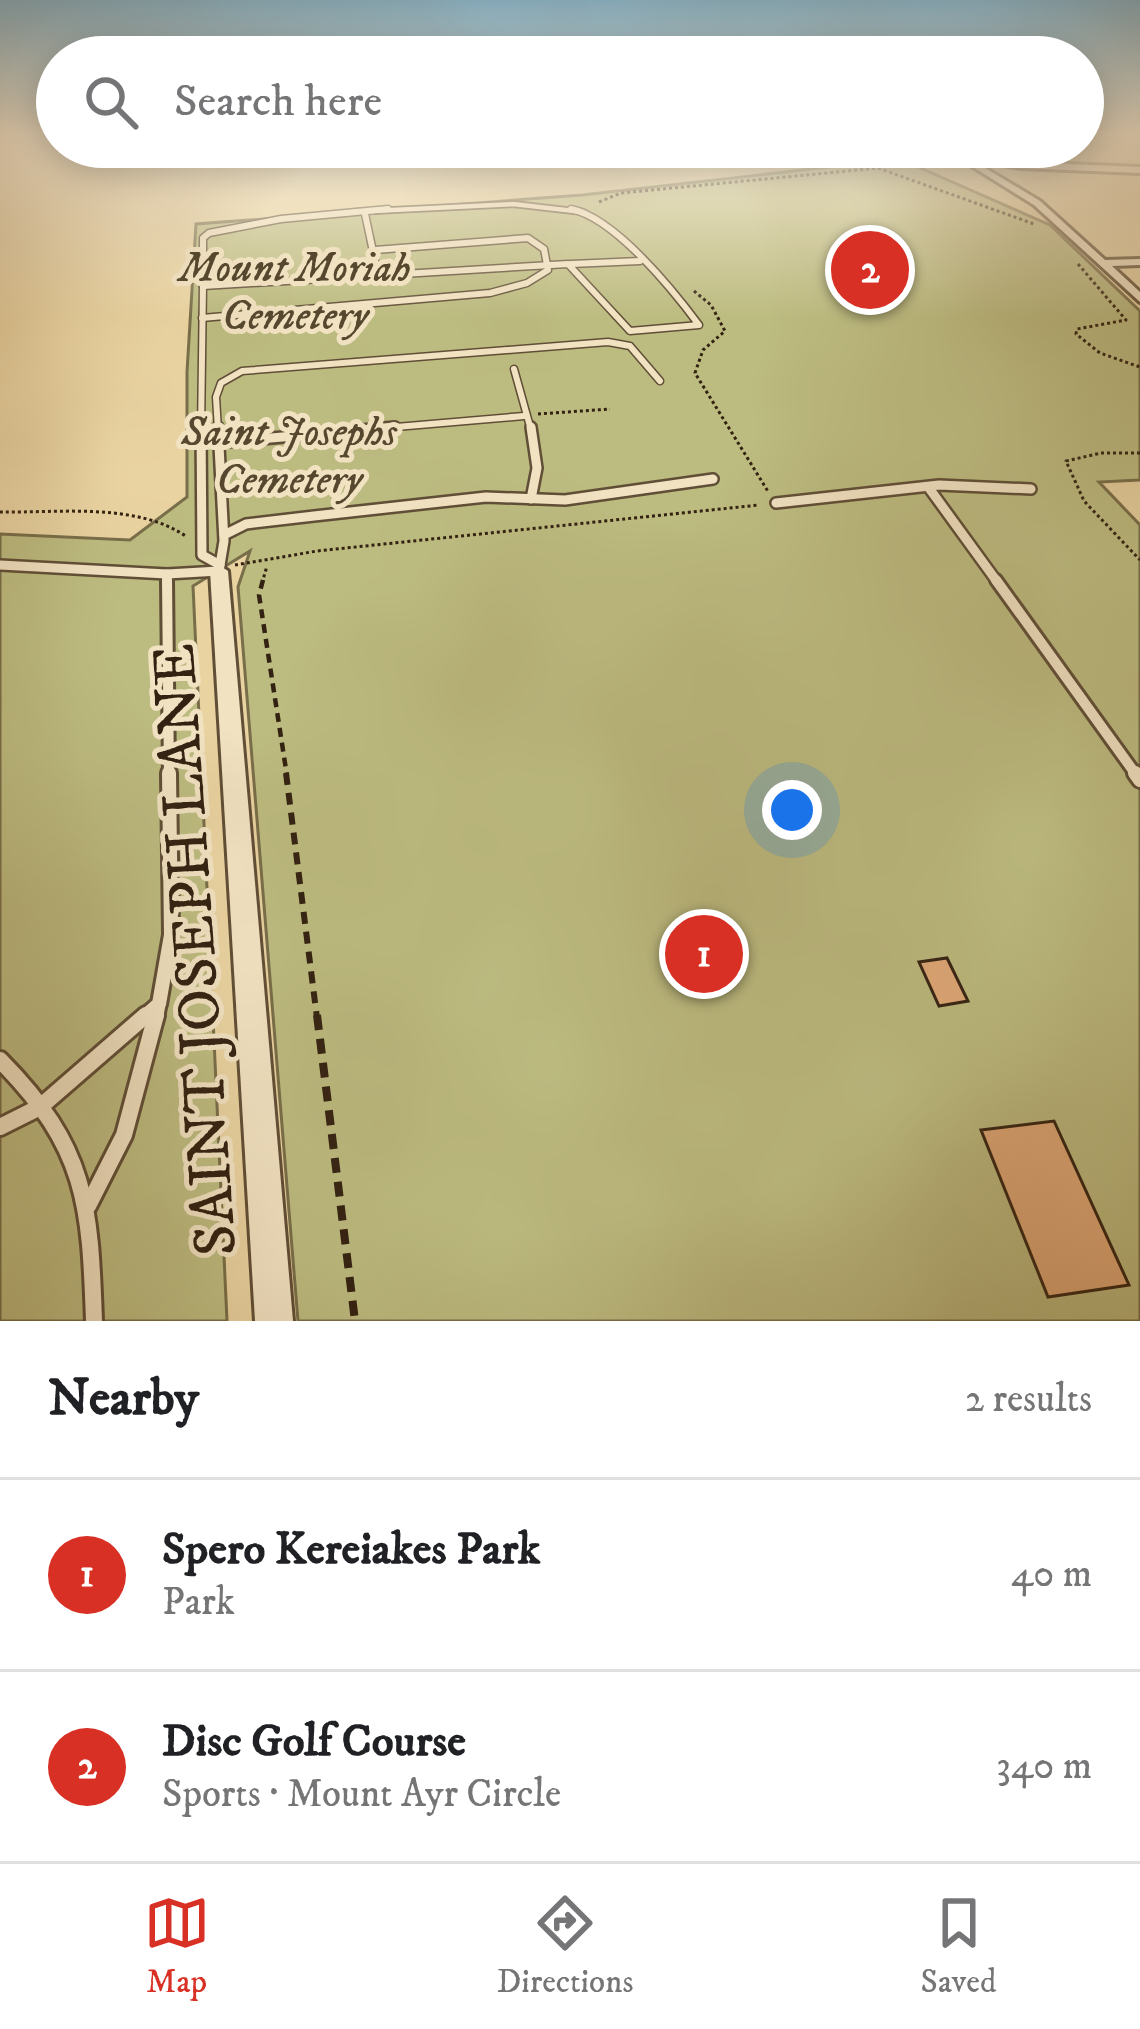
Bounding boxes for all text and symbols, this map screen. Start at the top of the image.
search box [36,36,1104,168]
icon: search [78,69,144,135]
text: Search here [174,74,382,130]
pin: 2 [831,225,909,315]
park label: Mount Moriah Cemetery [176,243,411,343]
park label: Saint Josephs Cemetery [180,407,398,507]
street label: SAINT JOSEPH LANE [138,641,255,1259]
your location [762,780,822,840]
pin: 1 [665,909,743,999]
text: Nearby [48,1367,199,1431]
text: 2 results [965,1375,1092,1424]
text: Spero Kereiakes Park [162,1522,540,1578]
text: 1 [80,1550,94,1599]
text: 40 m [1011,1550,1092,1599]
text: Park [162,1578,235,1627]
text: Disc Golf Course [162,1714,466,1770]
text: 2 [77,1742,97,1791]
text: 340 m [996,1742,1092,1791]
text: Sports · Mount Ayr Circle [162,1770,561,1819]
tab: Map [144,1890,210,2003]
tab: Directions [497,1890,633,2003]
tab: Saved [921,1890,996,2003]

